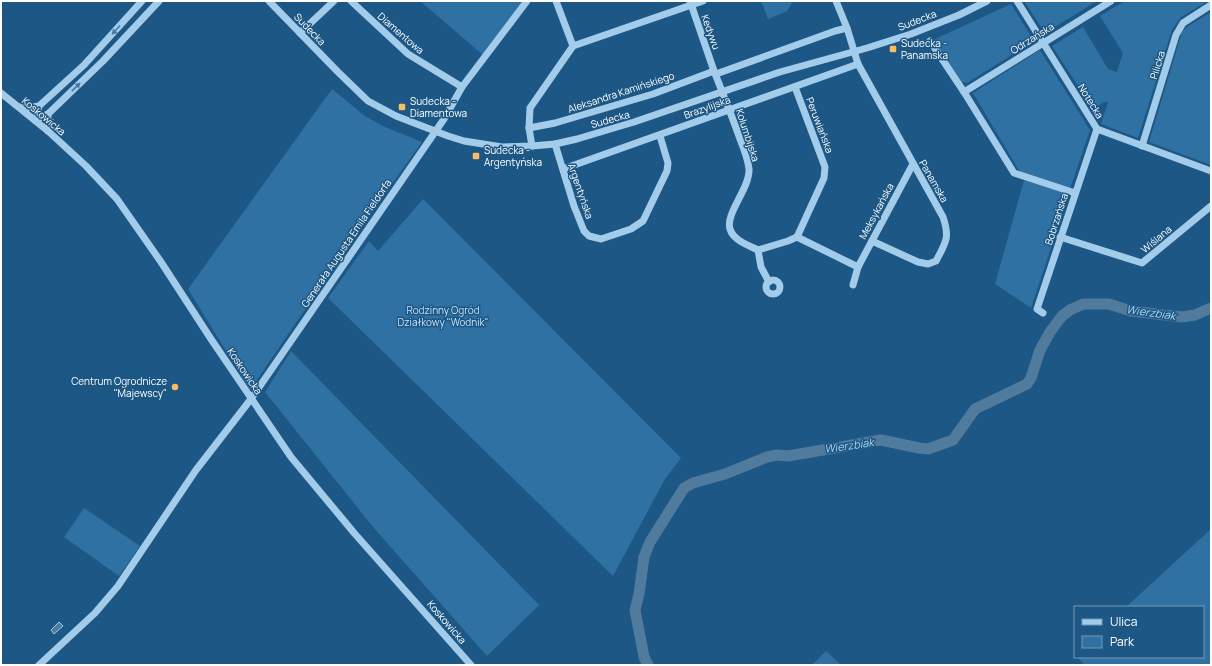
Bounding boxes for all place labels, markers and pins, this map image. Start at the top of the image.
place label: Sudecka - Panamska [901,36,948,62]
marker: Sudecka - Panamska [888,44,898,54]
place label: Sudecka - Diamentowa [410,94,467,120]
marker: Sudecka - Diamentowa [397,102,407,112]
place label: Sudecka - Argentyńska [484,143,542,169]
marker: Sudecka - Argentyńska [471,151,481,161]
place label: Centrum Ogrodnicze "Majewscy" [71,374,167,400]
marker: Centrum Ogrodnicze "Majewscy" [170,382,180,392]

